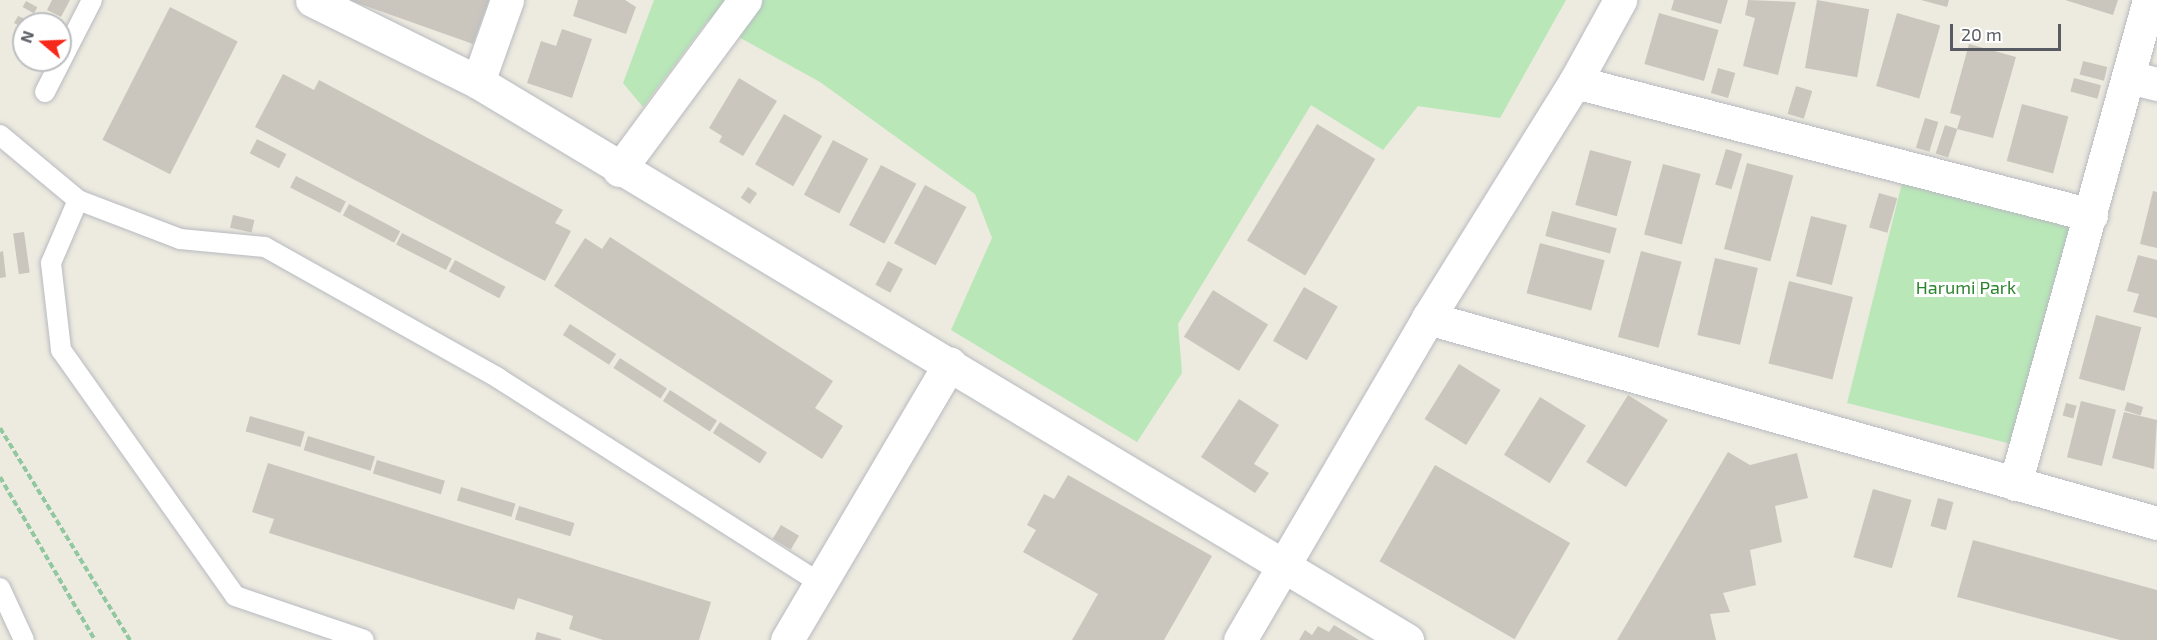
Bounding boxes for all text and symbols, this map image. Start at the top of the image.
north arrow [12,12,72,72]
scale bar [1953,12,2064,50]
text: 20 m [1961,23,2002,45]
text: N [16,28,37,45]
park label: Harumi Park [1916,276,2016,298]

